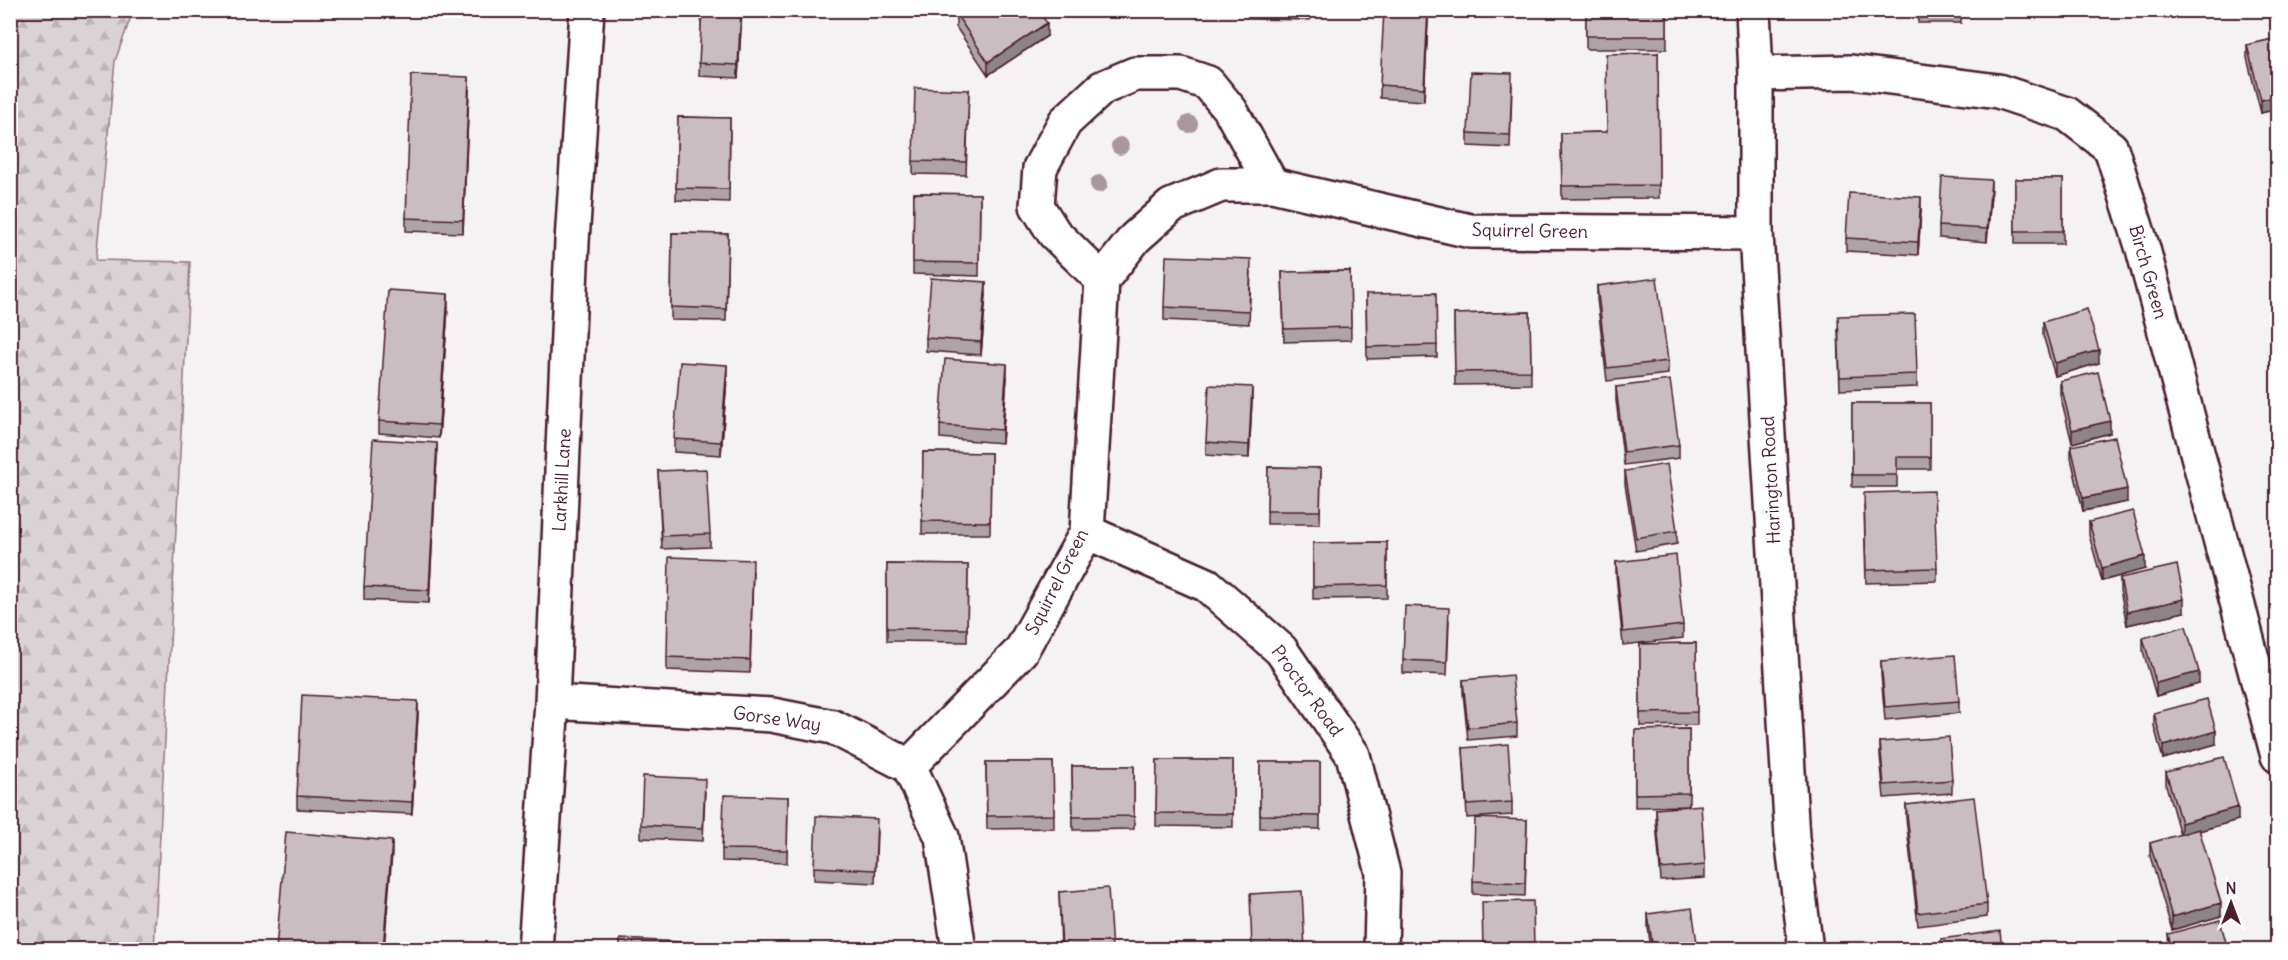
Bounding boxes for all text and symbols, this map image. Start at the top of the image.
street label: Squirrel Green [1472,218,1588,243]
street label: Birch Green [2124,222,2173,321]
street label: Harington Road [1756,415,1785,545]
street label: Larkhill Lane [547,428,576,532]
street label: Squirrel Green [1020,525,1093,639]
street label: Proctor Road [1267,641,1348,741]
street label: Gorse Way [731,701,823,736]
north arrow [2201,873,2261,933]
text: N [2225,878,2237,898]

